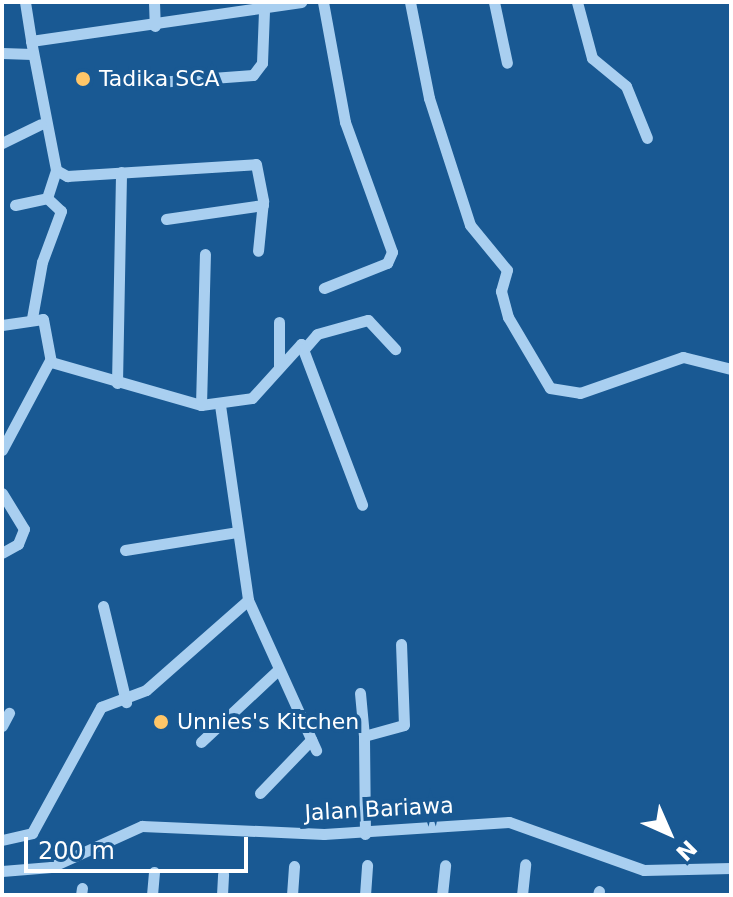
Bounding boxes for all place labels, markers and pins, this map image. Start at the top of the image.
place label: Tadika SCA [99,66,220,92]
marker: Tadika SCA [74,70,92,88]
place label: Unnies's Kitchen [177,709,359,735]
marker: Unnies's Kitchen [152,713,170,731]

